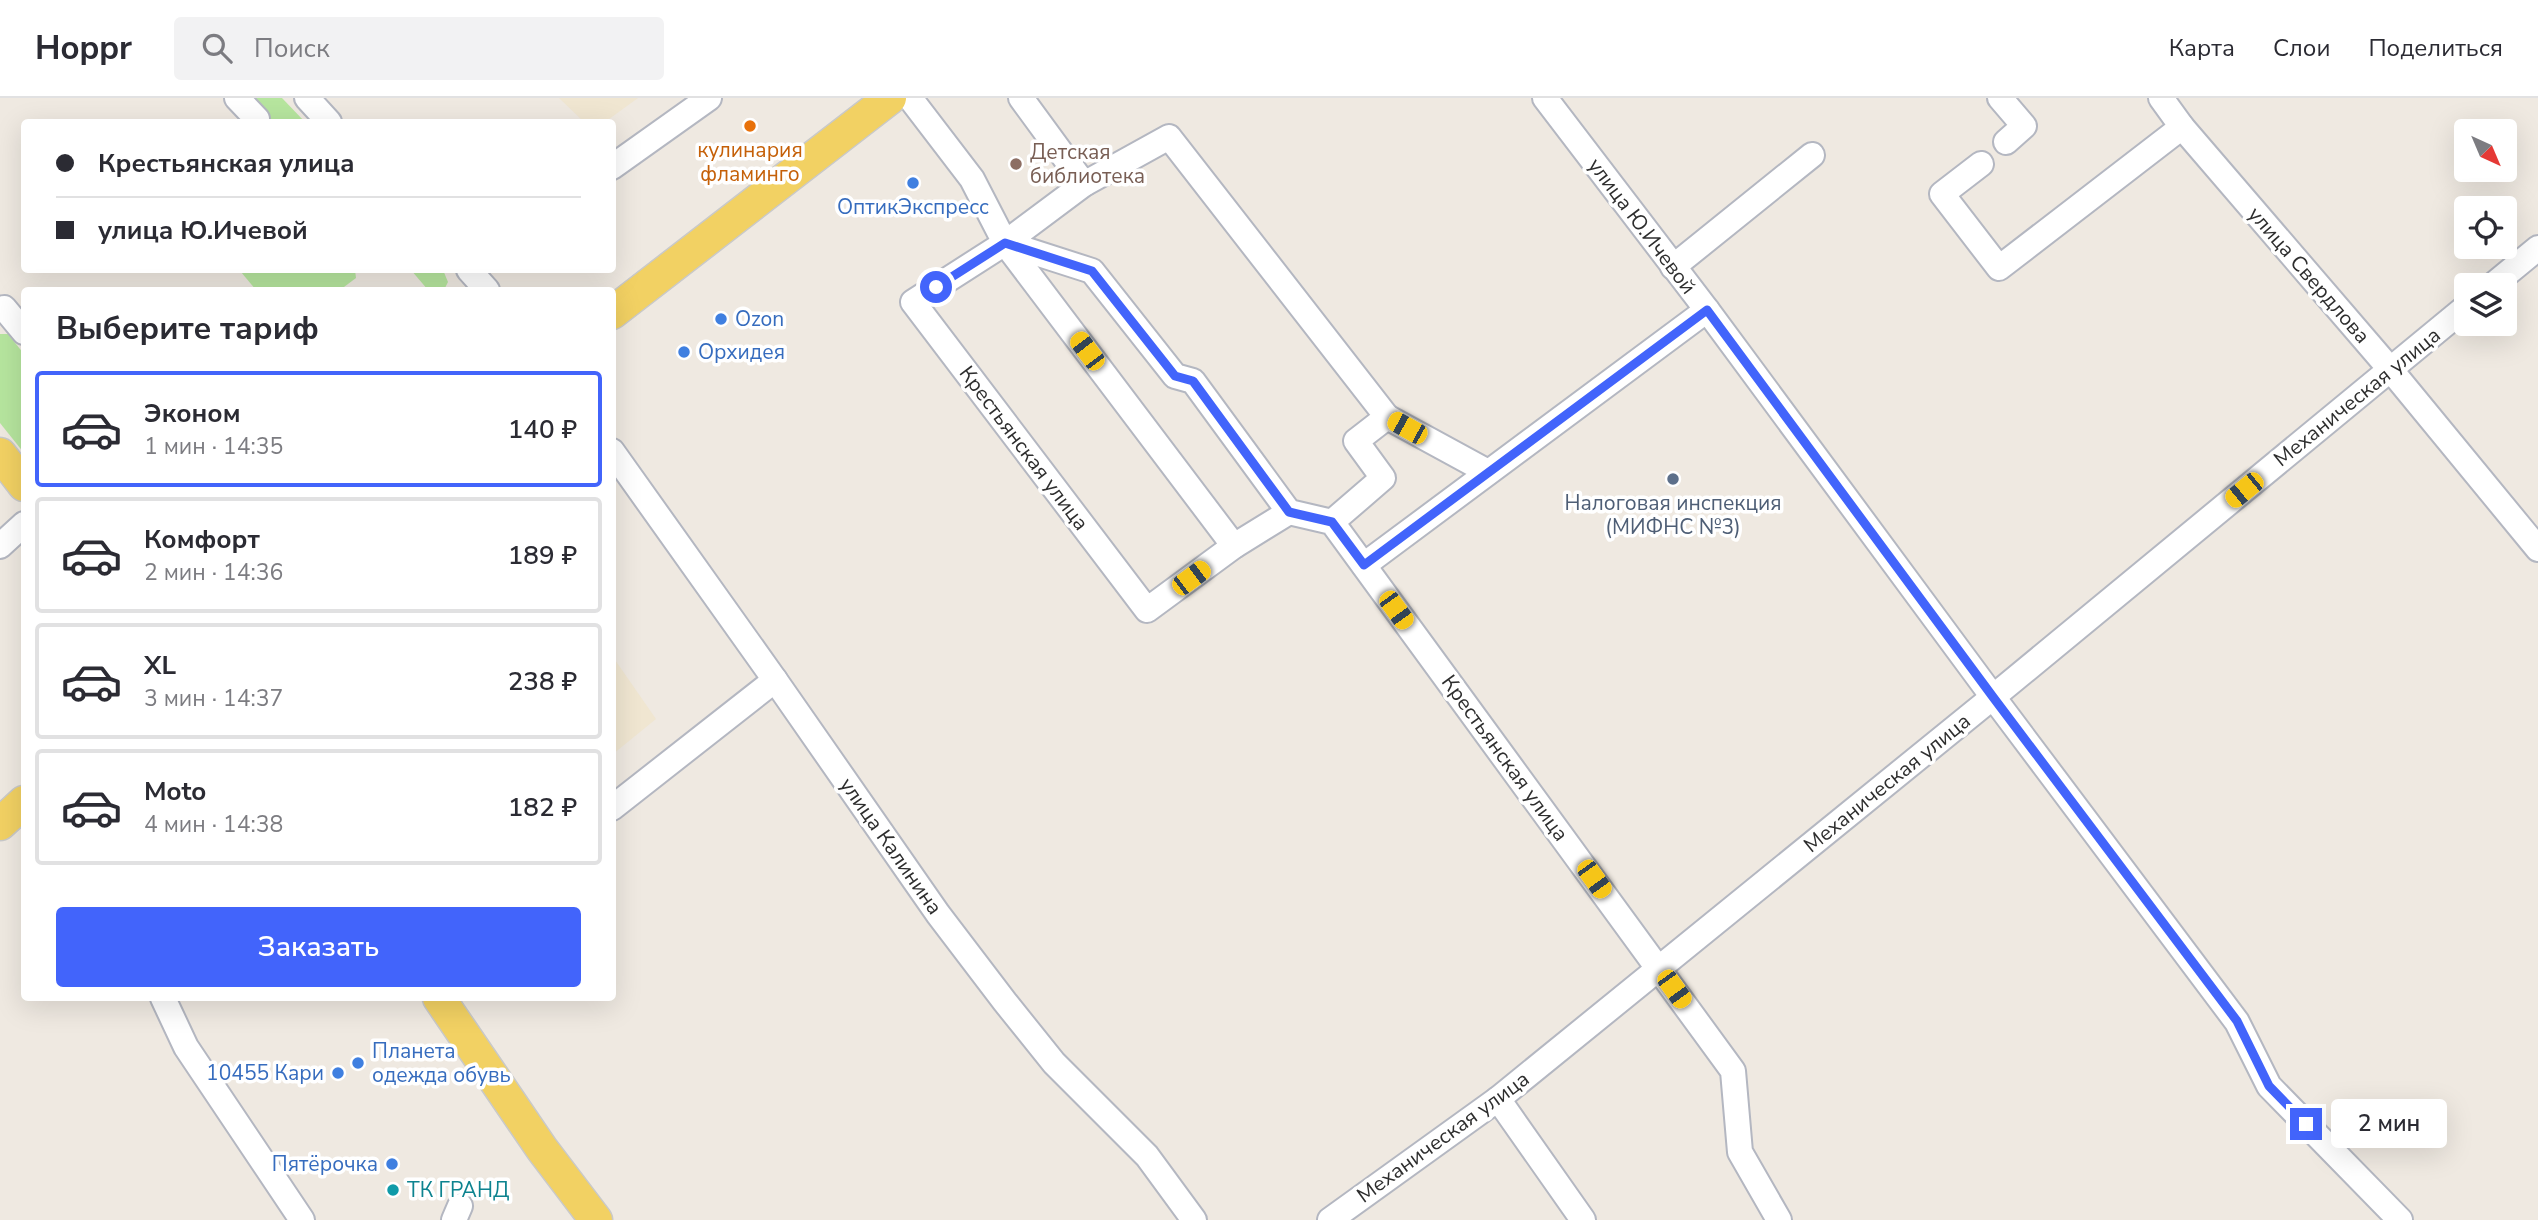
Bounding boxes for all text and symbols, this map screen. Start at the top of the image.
search box [174,17,664,80]
text: Hoppr [35,26,132,71]
icon: search [198,29,236,67]
text: Поиск [254,31,330,66]
text: Карта [2169,32,2235,64]
text: Слои [2273,32,2330,64]
text: Поделиться [2368,32,2503,64]
marker: кулинария фламинго [742,118,758,134]
north arrow [2454,119,2516,182]
map controls [2454,119,2517,336]
place label: кулинария фламинго [697,136,803,188]
place label: Детская библиотека [1030,138,1145,190]
text: Крестьянская улица [98,146,355,181]
street label: улица Ю.Ичевой [1582,152,1702,300]
marker: Детская библиотека [1008,156,1024,172]
marker: ОптикЭкспресс [905,175,921,191]
place label: ОптикЭкспресс [837,193,989,221]
button: locate [2454,196,2517,259]
street label: улица Свердлова [2242,201,2376,349]
text: улица Ю.Ичевой [98,213,308,248]
route start [920,271,952,303]
button: layers [2454,273,2517,336]
place label: Ozon [735,305,784,333]
text: Выберите тариф [56,307,319,350]
marker: Ozon [713,311,729,327]
street label: Механическая улица [2268,321,2446,473]
car [1066,328,1109,374]
place label: Орхидея [698,338,785,366]
marker: Орхидея [676,344,692,360]
street label: Крестьянская улица [953,360,1095,536]
text: Эконом [144,396,241,431]
icon: car [60,398,123,461]
car [1384,409,1431,447]
text: 140 ₽ [508,412,577,447]
text: 1 мин · 14:35 [144,431,283,462]
car [2222,469,2267,511]
marker: Налоговая инспекция (МИФНС №3) [1665,471,1681,487]
place label: Налоговая инспекция (МИФНС №3) [1564,489,1782,541]
text: Комфорт [144,522,260,557]
icon: car [60,524,123,587]
text: 189 ₽ [508,538,577,573]
text: 2 мин · 14:36 [144,557,283,588]
car [1168,557,1215,599]
car [1376,587,1417,633]
text: XL [144,648,176,683]
icon: car [60,650,123,713]
text: 238 ₽ [508,664,577,699]
street label: Крестьянская улица [1435,669,1575,847]
text: 3 мин · 14:37 [144,683,283,714]
street label: Механическая улица [1798,707,1976,859]
street label: улица Калинина [833,772,949,920]
text: Moto [144,774,206,809]
icon: car [60,776,123,839]
text: 182 ₽ [508,790,577,825]
text: 4 мин · 14:38 [144,809,283,840]
car [1574,856,1615,902]
button: Заказать [56,907,581,987]
car [1654,966,1695,1012]
place label: Планета одежда обувь [372,1037,511,1089]
marker: Планета одежда обувь [350,1055,366,1071]
place label: 10455 Кари [206,1059,324,1087]
marker: 10455 Кари [330,1065,346,1081]
street label: Механическая улица [1351,1065,1535,1209]
callout: 2 мин [2330,1100,2446,1148]
route end [2290,1108,2322,1140]
text: 2 мин [2358,1108,2420,1139]
place label: Пятёрочка [272,1150,378,1178]
marker: Пятёрочка [384,1156,400,1172]
place label: ТК ГРАНД [407,1176,509,1204]
marker: ТК ГРАНД [385,1182,401,1198]

